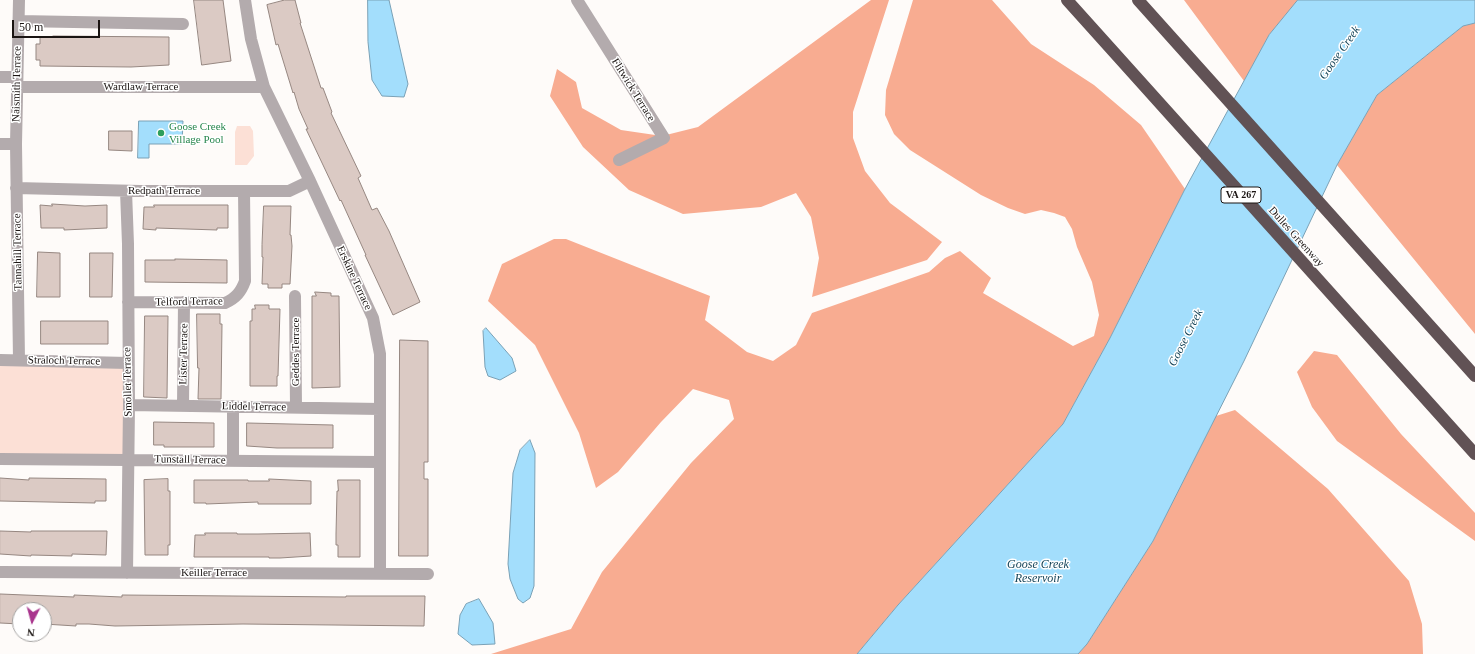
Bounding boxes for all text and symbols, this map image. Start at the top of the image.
scale bar [14,12,102,38]
text: 50 m [19,20,43,34]
water label: Goose Creek [1316,24,1364,82]
street label: Naismith Terrace [10,46,24,122]
street label: Flitwick Terrace [608,56,658,124]
street label: Wardlaw Terrace [104,80,178,94]
place label: Goose Creek Village Pool [169,120,226,146]
marker: Goose Creek Village Pool [156,128,166,138]
street label: Redpath Terrace [128,184,200,198]
road number: VA 267 [1221,187,1261,203]
street label: Dulles Greenway [1265,204,1327,270]
street label: Tannahill Terrace [11,213,25,291]
street label: Erskine Terrace [333,244,375,312]
street label: Telford Terrace [155,295,223,309]
water label: Goose Creek [1166,307,1206,369]
street label: Geddes Terrace [289,318,303,386]
street label: Lister Terrace [177,323,191,385]
street label: Smollet Terrace [121,347,135,417]
street label: Straloch Terrace [28,354,100,368]
street label: Liddel Terrace [222,400,286,414]
street label: Tunstall Terrace [154,453,226,467]
water label: Goose Creek Reservoir [1007,558,1069,586]
street label: Keiller Terrace [181,566,247,580]
north arrow [12,602,52,642]
text: N [26,627,35,639]

